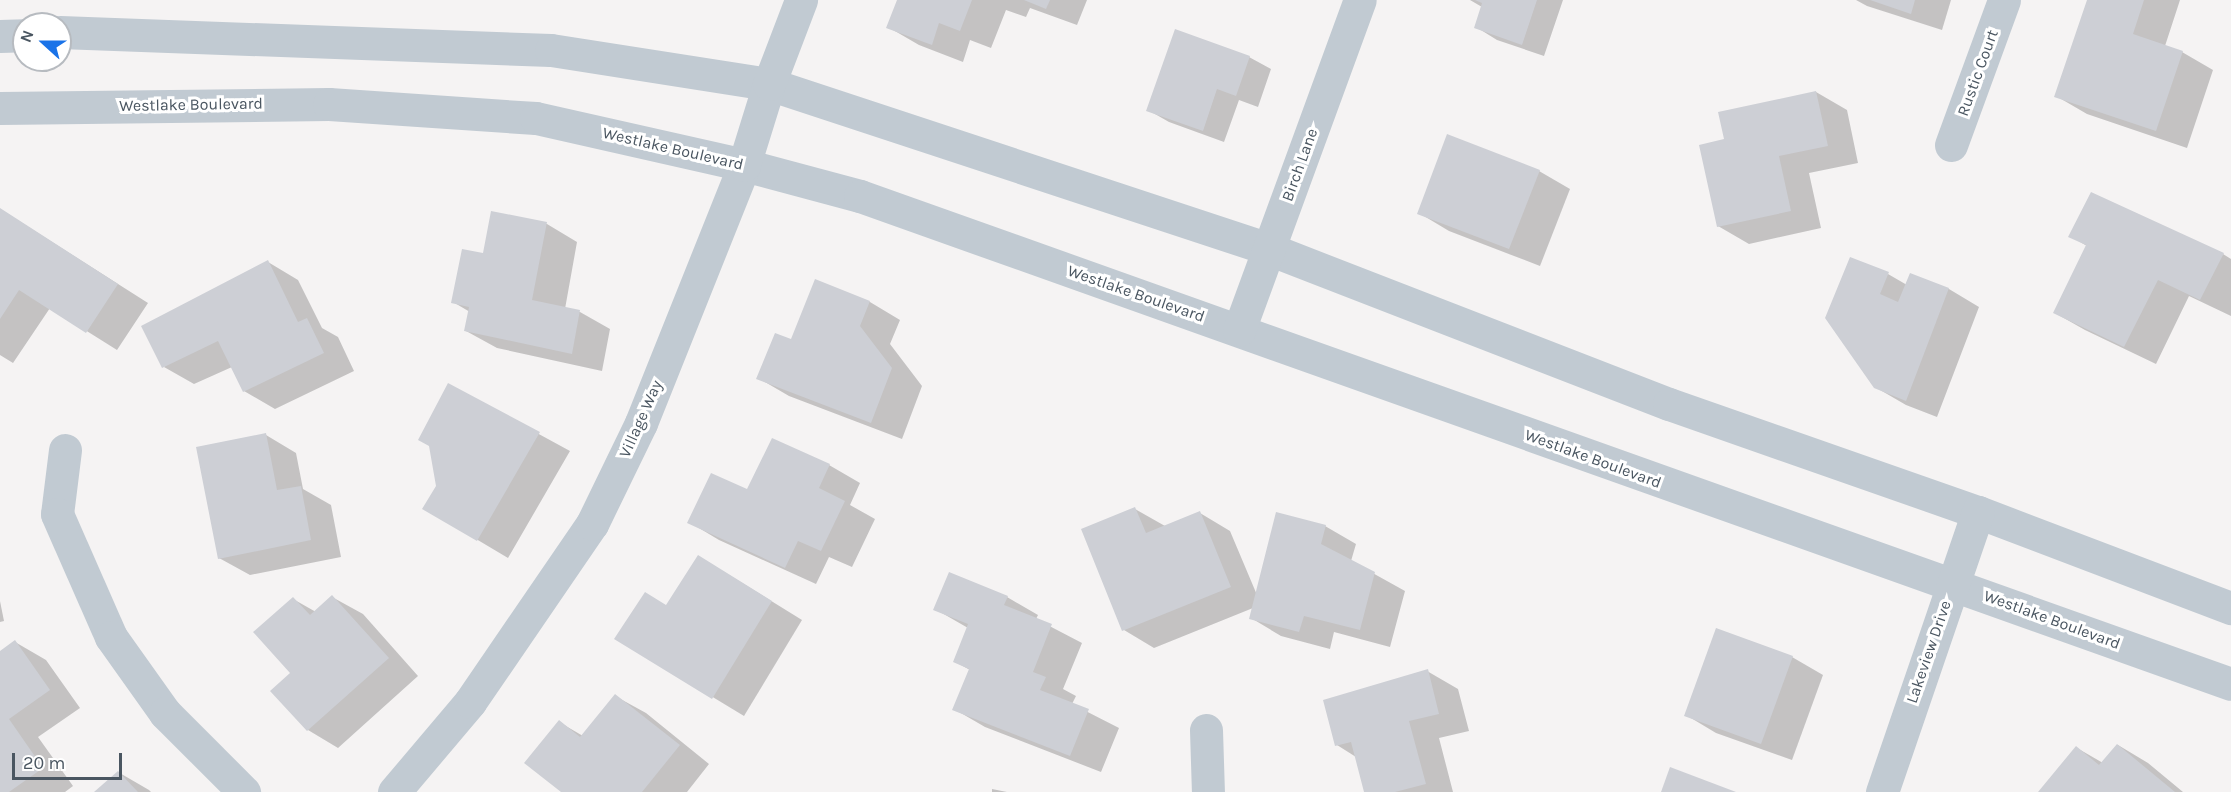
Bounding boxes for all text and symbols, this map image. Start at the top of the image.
north arrow [12,12,72,72]
text: N [16,27,38,45]
street label: Rustic Court [1953,27,2003,119]
street label: Westlake Boulevard [119,94,263,116]
street label: Westlake Boulevard [601,123,745,175]
street label: Birch Lane [1278,126,1322,204]
street label: Westlake Boulevard [1065,261,1207,327]
street label: Village Way [615,377,667,461]
street label: Westlake Boulevard [1522,425,1664,493]
street label: Westlake Boulevard [1981,586,2123,654]
street label: Lakeview Drive [1902,598,1956,706]
scale bar [15,741,124,779]
text: 20 m [23,752,65,774]

